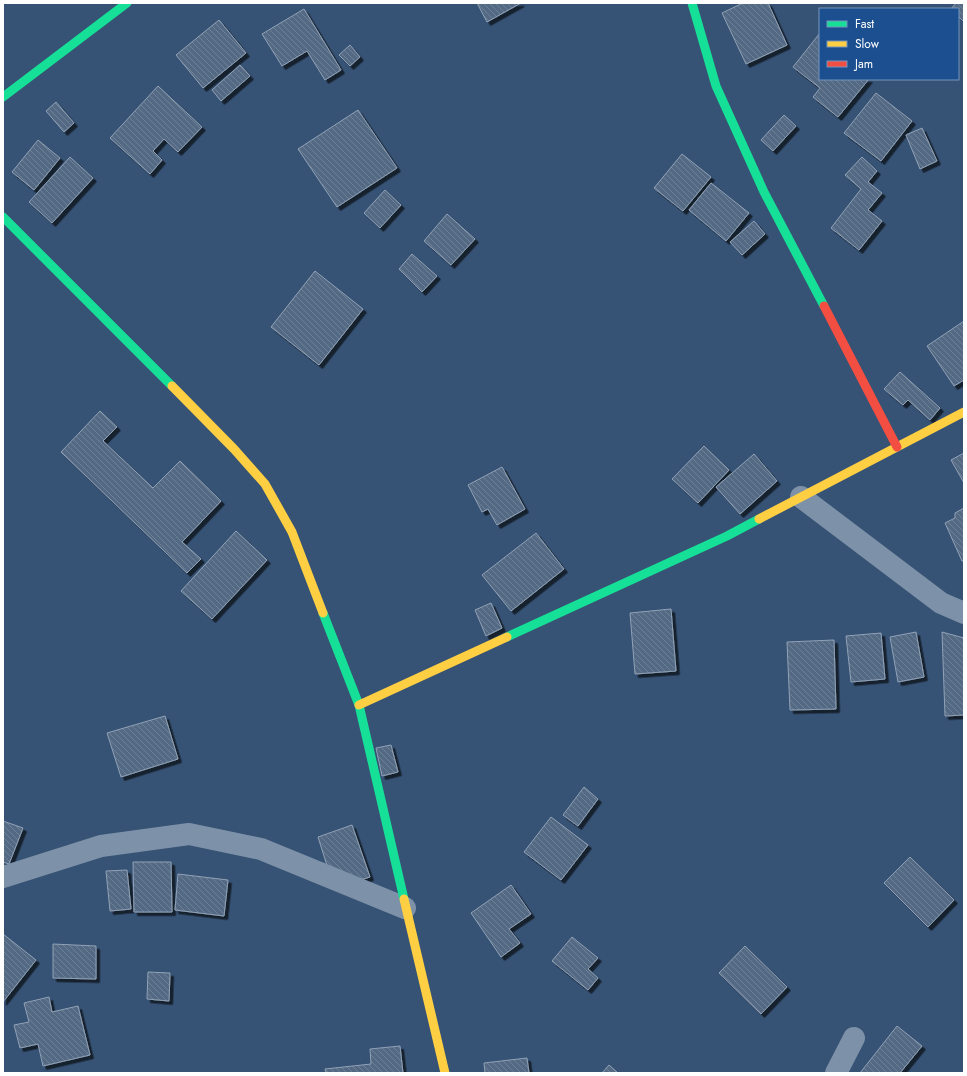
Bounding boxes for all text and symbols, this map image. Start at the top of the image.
legend [819,8,959,80]
text: Fast [855,15,874,33]
text: Slow [855,35,880,53]
text: Jam [853,55,873,73]

